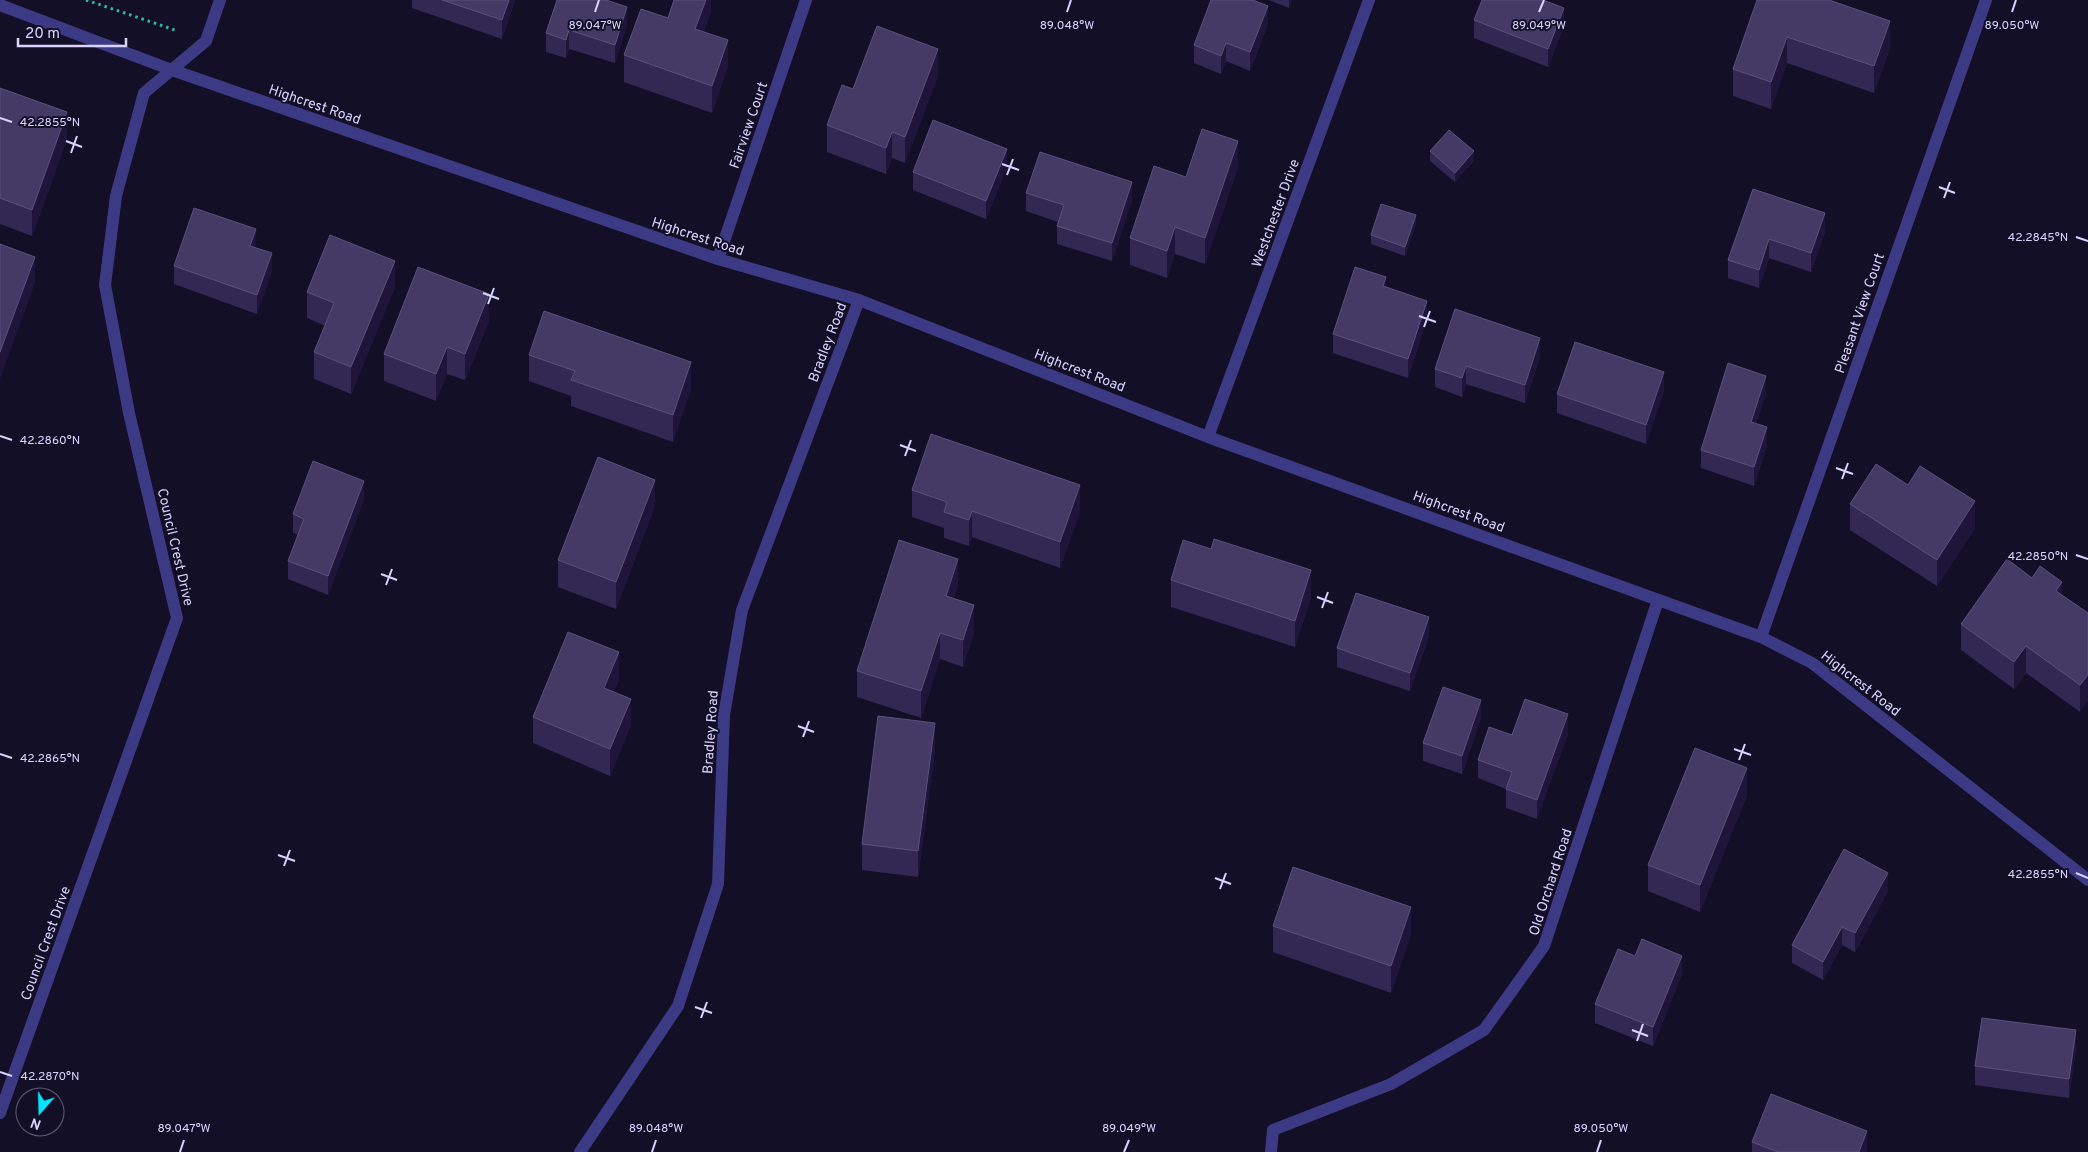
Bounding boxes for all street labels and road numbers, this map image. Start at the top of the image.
street label: Fairview Court [727,80,772,171]
street label: Highcrest Road [266,82,363,129]
street label: Westchester Drive [1249,157,1304,270]
street label: Highcrest Road [649,214,746,260]
street label: Pleasant View Court [1832,251,1889,376]
street label: Bradley Road [805,300,851,385]
street label: Highcrest Road [1031,346,1127,397]
street label: Council Crest Drive [153,487,196,608]
street label: Highcrest Road [1410,488,1507,537]
street label: Highcrest Road [1817,648,1903,721]
street label: Bradley Road [700,690,723,775]
street label: Old Orchard Road [1526,827,1577,938]
street label: Council Crest Drive [18,884,75,1003]

